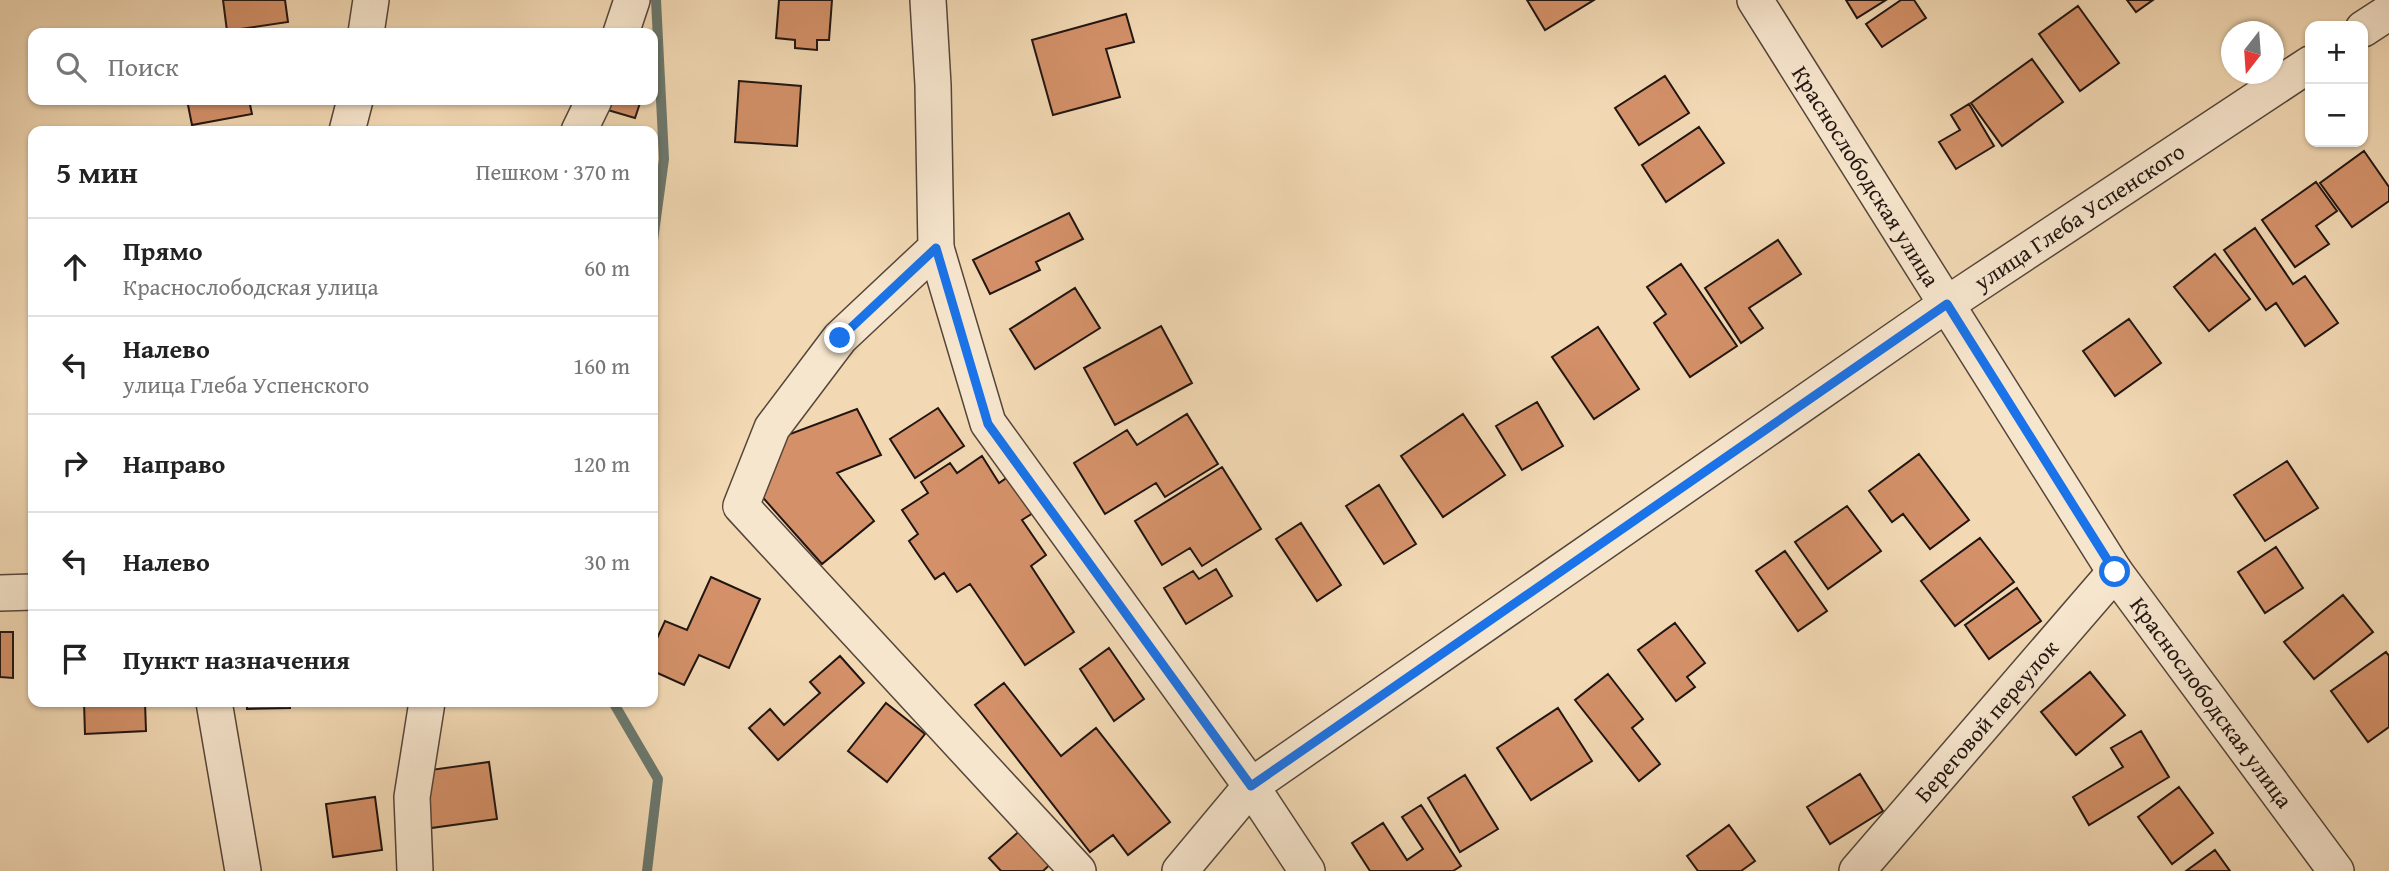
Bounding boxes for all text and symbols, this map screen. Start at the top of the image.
north arrow [2221,21,2284,84]
map controls [2305,21,2368,147]
button: + [2305,21,2368,84]
search box [28,28,658,105]
text: Поиск [108,47,179,86]
icon: search [52,48,90,86]
street label: Краснослободская улица [1784,59,1948,293]
button: − [2305,84,2368,147]
street label: улица Глеба Успенского [1966,134,2191,298]
text: 5 мин [56,150,138,194]
text: Пешком · 370 m [476,155,630,188]
text: Прямо [123,231,203,270]
icon: ahead [56,248,94,286]
text: 60 m [584,251,630,284]
text: Краснослободская улица [123,270,378,303]
route end [824,322,855,353]
text: Налево [123,329,210,368]
icon: left [56,346,94,384]
text: 160 m [573,349,630,382]
text: улица Глеба Успенского [123,368,369,401]
icon: right [56,444,94,482]
text: Направо [123,444,225,483]
text: 120 m [573,447,630,480]
icon: left [56,542,94,580]
text: Налево [123,542,210,581]
text: 30 m [584,545,630,578]
route start [2099,556,2130,587]
street label: Краснослободская улица [2123,590,2301,815]
street label: Береговой переулок [1906,632,2066,809]
icon: arrive [56,640,94,678]
text: Пункт назначения [123,640,350,679]

